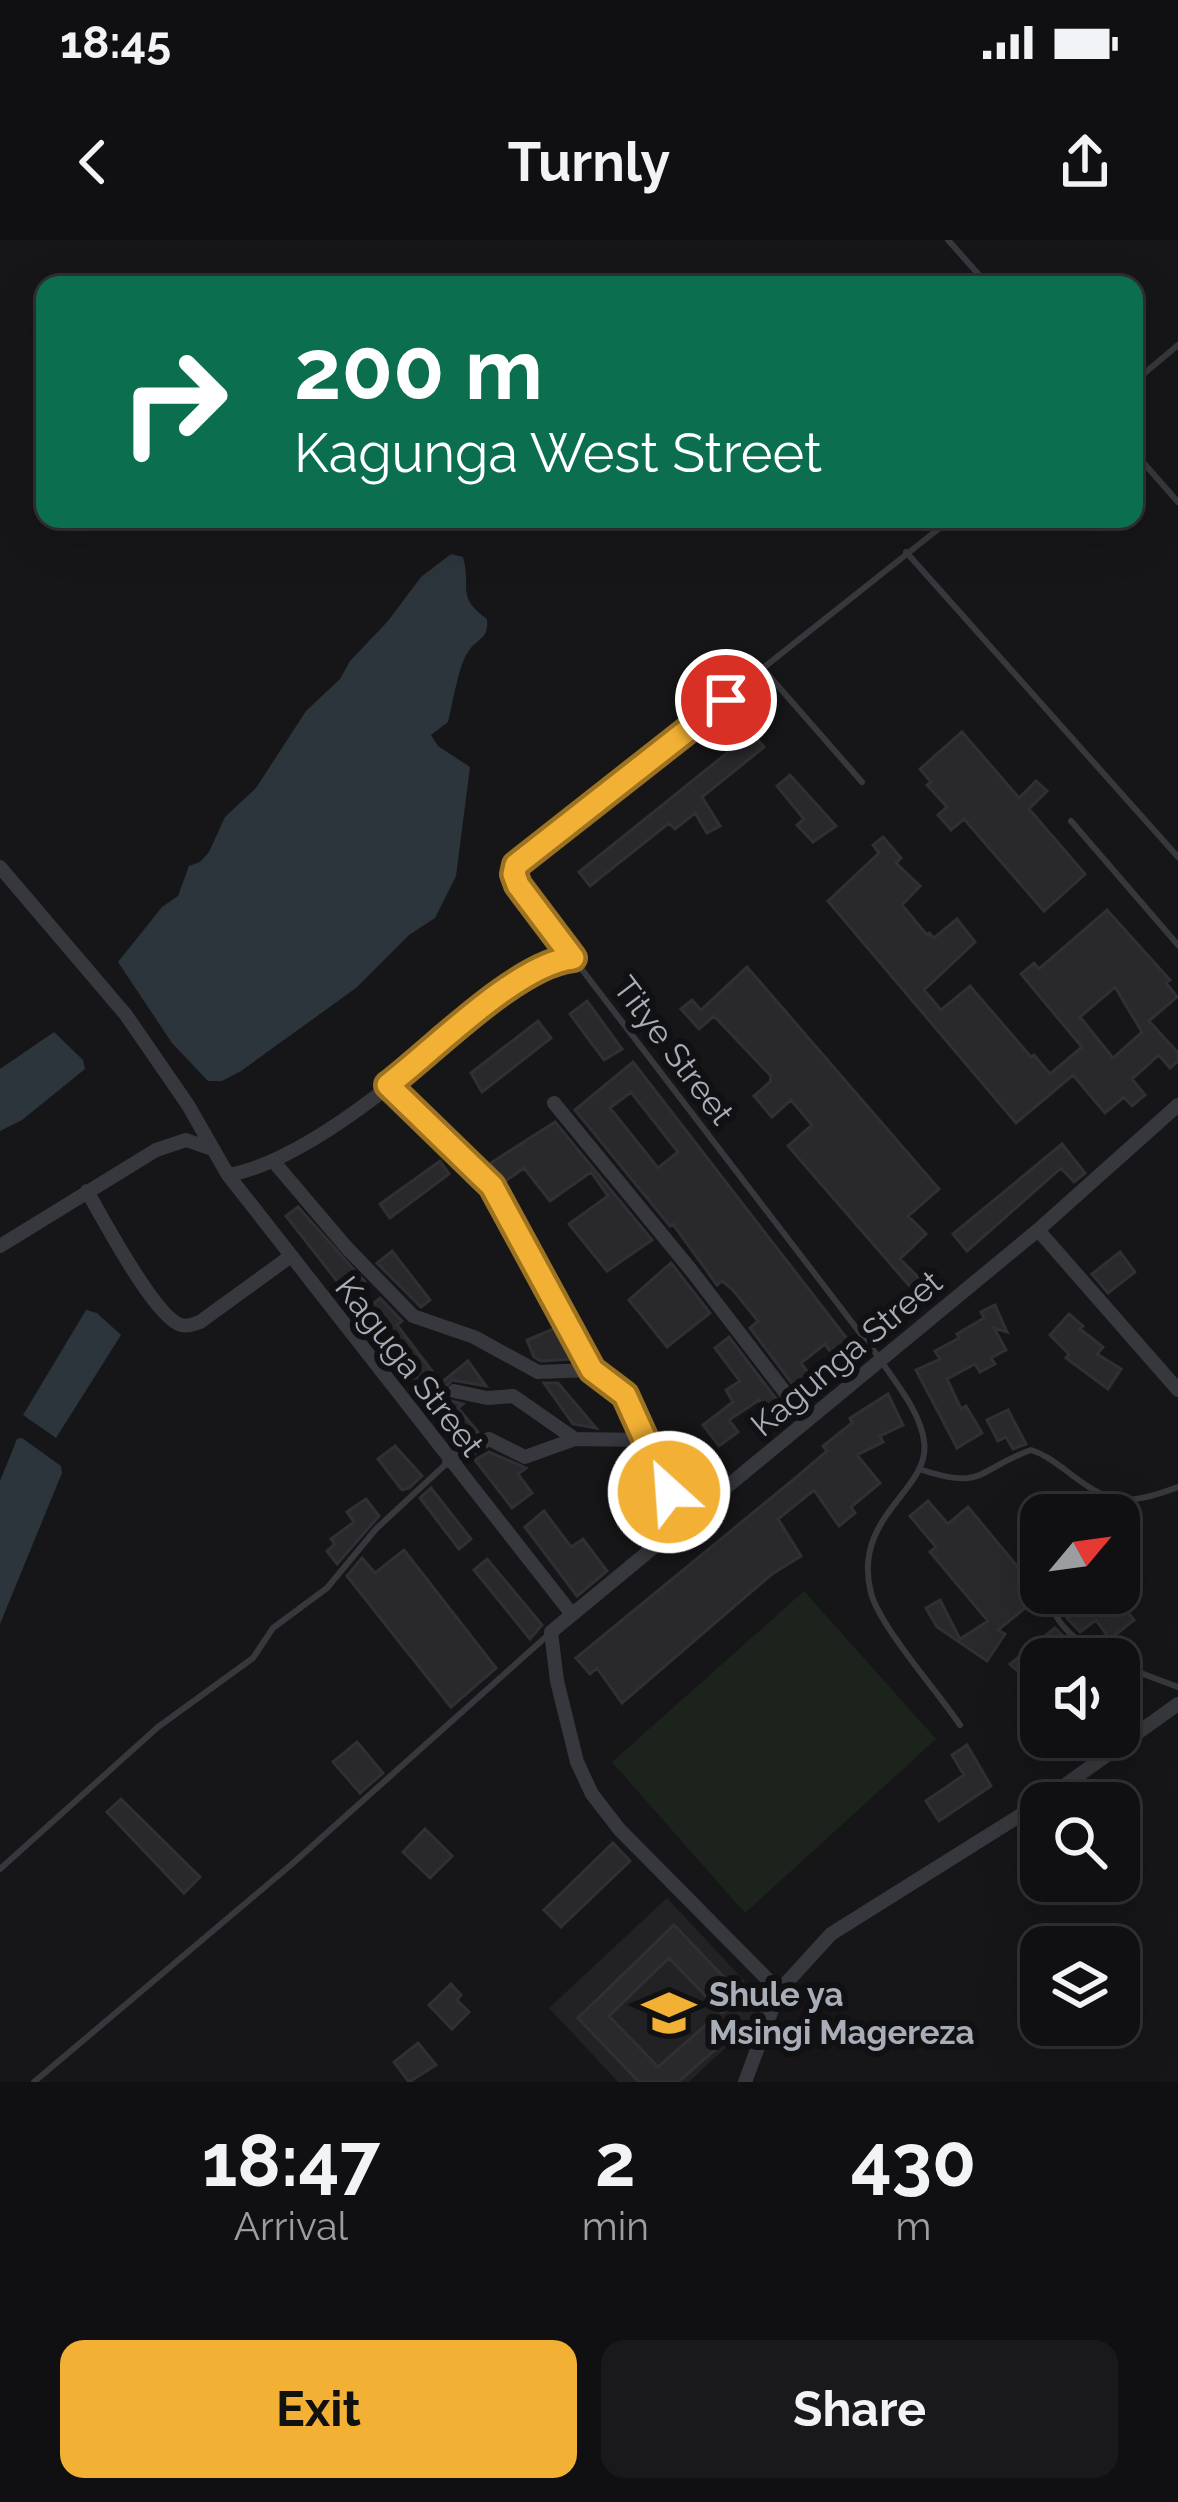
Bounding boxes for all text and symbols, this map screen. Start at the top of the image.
text: 18:45 [60,16,171,69]
icon: back [60,129,126,195]
icon: share [1052,129,1118,195]
text: Turnly [508,130,670,194]
text: 200 m [294,320,543,419]
icon: right [96,324,252,480]
text: Kagunga West Street [294,421,822,485]
pin [675,649,777,751]
icon: arrive [693,667,759,733]
street label: Titye Street [605,969,742,1132]
street label: Kagunga Street [743,1262,950,1444]
street label: Kaguga Street [327,1269,492,1464]
position arrow [606,1429,732,1555]
north arrow [1020,1494,1140,1614]
map controls [1020,1494,1140,2046]
button: sound [1020,1638,1140,1758]
button: search [1020,1782,1140,1902]
button: layers [1020,1926,1140,2046]
place label: Shule ya Msingi Magereza [709,1975,975,2052]
school or university icon: Shule ya Msingi Magereza [640,1984,698,2042]
text: 18:47 [202,2118,380,2203]
text: 2 [595,2118,636,2203]
text: 430 [851,2118,976,2203]
text: Arrival [234,2203,348,2249]
text: min [582,2203,649,2249]
text: m [896,2203,931,2249]
button: Exit [60,2340,577,2478]
button: Share [601,2340,1118,2478]

